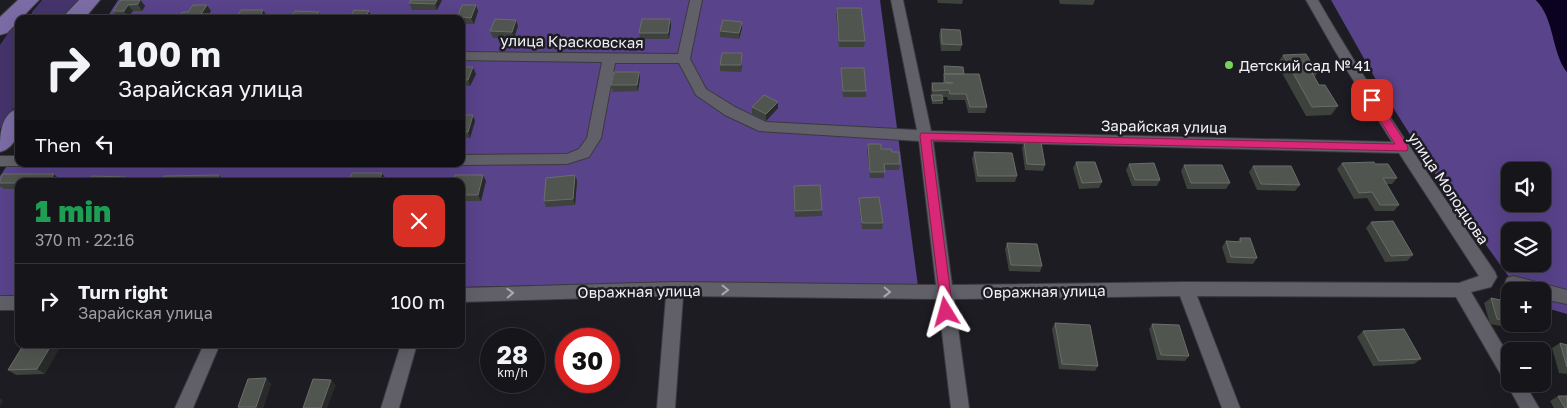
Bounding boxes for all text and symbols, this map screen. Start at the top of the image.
street label: улица Красковская [500,31,644,51]
text: 100 m [118,33,221,75]
icon: right [35,35,100,100]
place label: Детский сад № 41 [1239,56,1370,74]
marker: Детский сад № 41 [1223,59,1235,71]
text: Зарайская улица [118,75,303,102]
pin [1351,79,1393,121]
icon: arrive [1358,86,1386,114]
street label: Зарайская улица [1101,116,1227,136]
street label: улица Молодцова [1405,128,1493,248]
icon: left [91,130,119,158]
text: Then [35,133,81,156]
map controls [1501,162,1551,392]
button: sound [1501,162,1551,212]
text: 1 min [35,193,111,229]
button: close [393,195,445,247]
button: layers [1501,222,1551,272]
text: 370 m · 22:16 [35,230,135,250]
text: Turn right [78,280,168,303]
street label: Овражная улица [577,281,701,301]
street label: Овражная улица [982,281,1106,301]
button: + [1501,282,1551,332]
one-way arrow [722,285,729,295]
position arrow [919,285,971,337]
one-way arrow [884,286,892,297]
icon: right [35,287,63,315]
one-way arrow [506,288,514,299]
text: 100 m [391,290,445,313]
text: Зарайская улица [78,303,213,323]
speed limit sign: 30 [555,328,620,393]
text: 28 [497,339,528,370]
button: − [1501,342,1551,392]
text: km/h [497,365,528,380]

